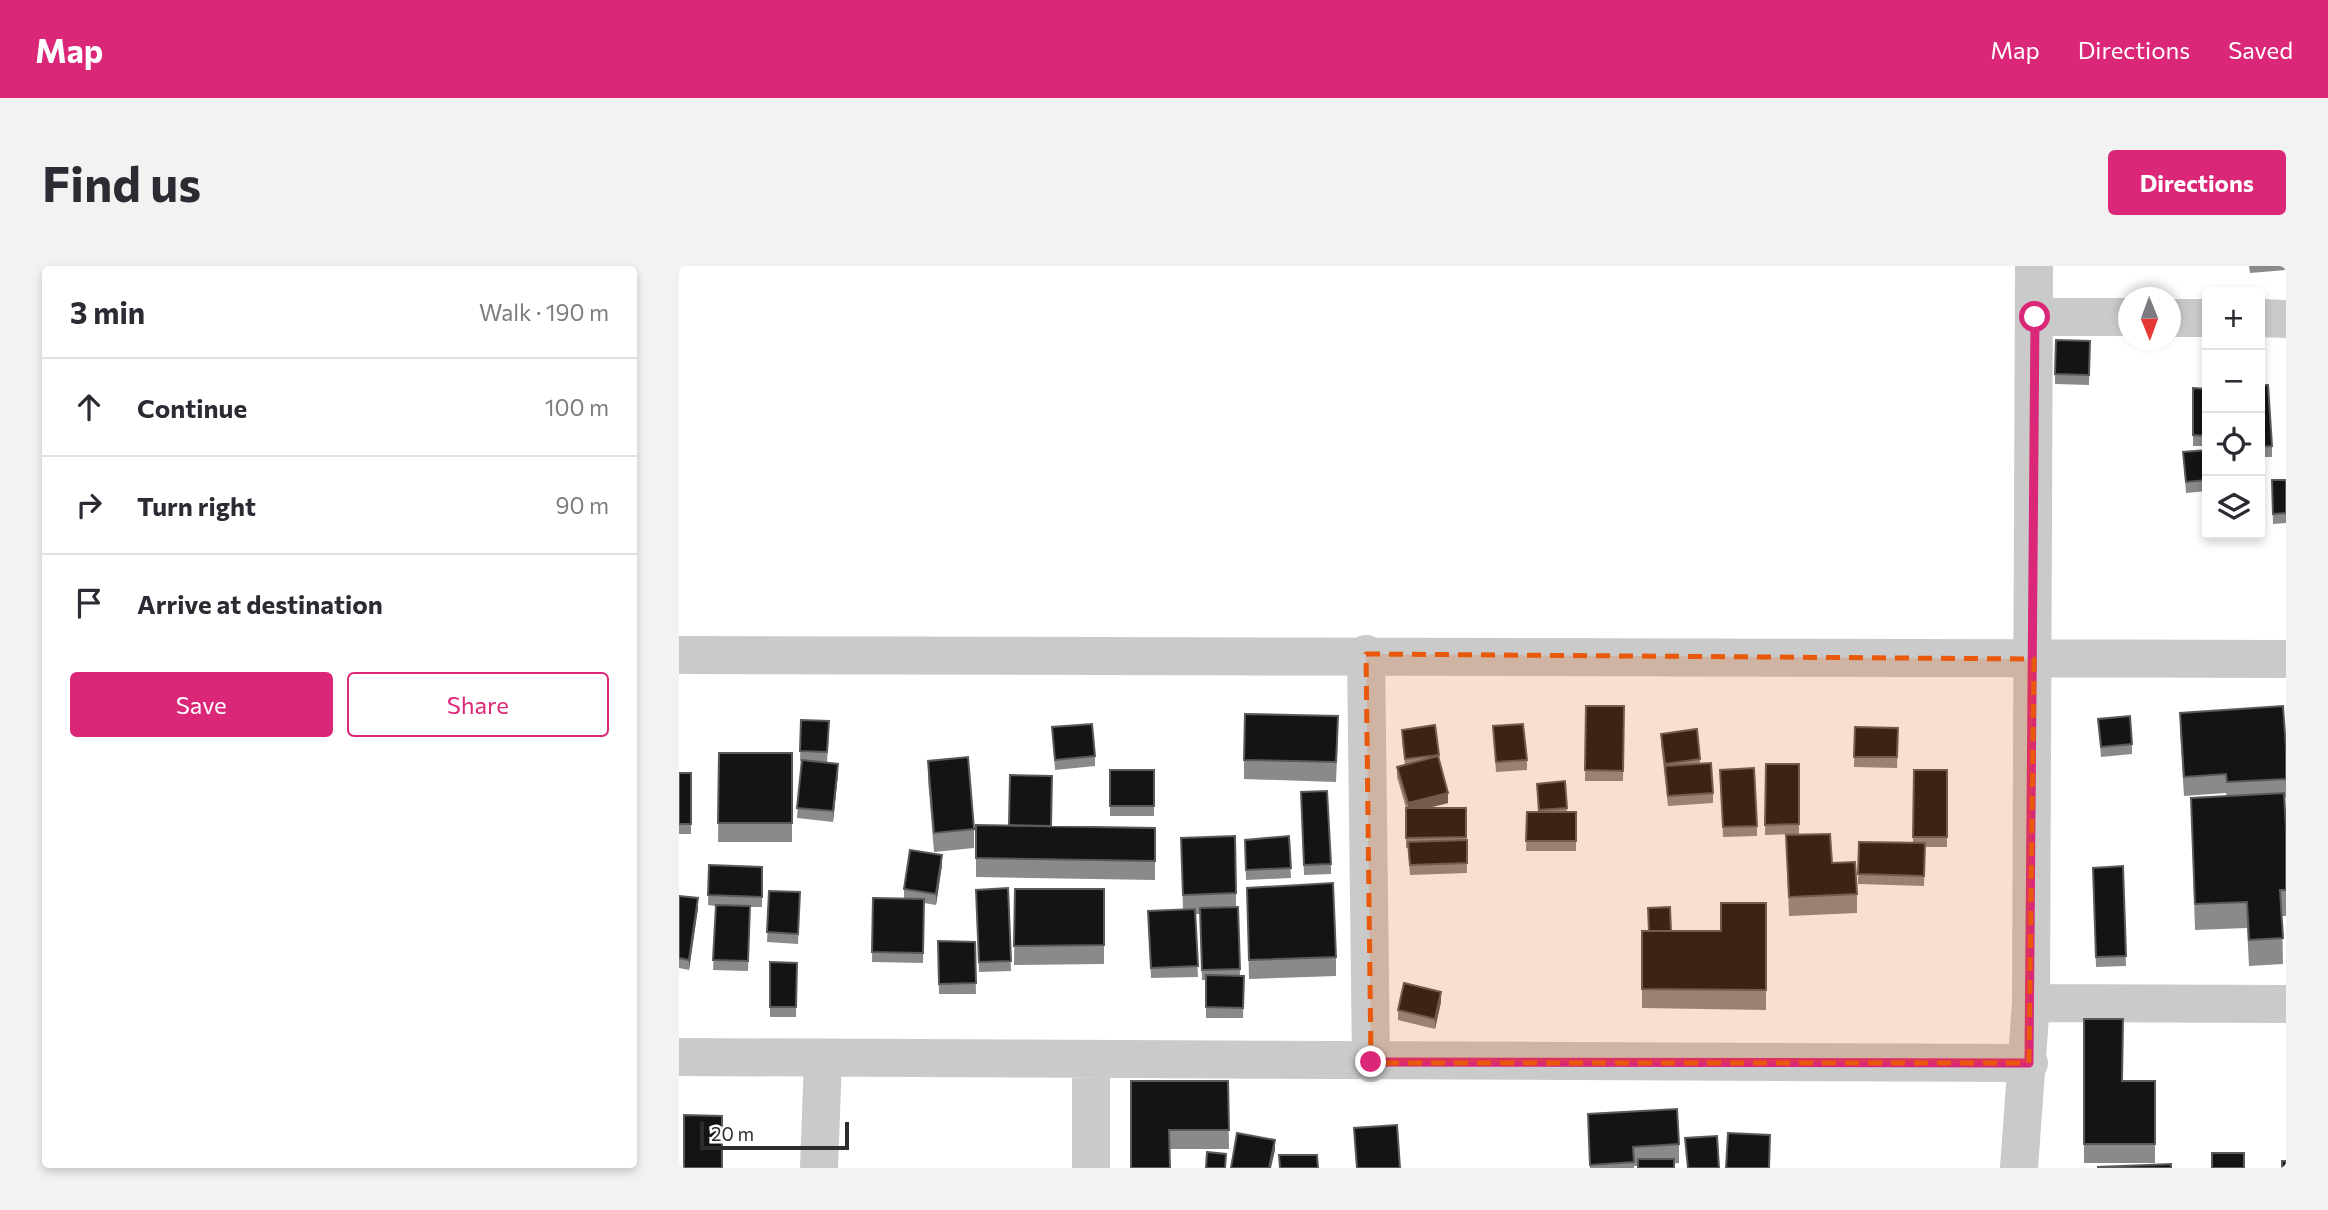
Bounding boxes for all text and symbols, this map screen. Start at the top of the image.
text: Map [35,29,103,70]
text: Map [1990,35,2040,64]
text: Directions [2078,35,2190,64]
text: Saved [2228,35,2293,64]
button: Directions [2108,150,2286,215]
text: Find us [42,152,201,212]
north arrow [2118,287,2181,350]
map controls [2202,287,2265,539]
button: + [2202,287,2265,350]
text: 3 min [70,293,145,330]
text: Walk · 190 m [479,298,609,326]
route start [2019,301,2050,332]
button: − [2202,350,2265,413]
icon: ahead [70,388,108,426]
text: Continue [137,392,247,423]
text: 100 m [545,393,609,421]
button: locate [2202,413,2265,476]
button: layers [2202,476,2265,539]
icon: right [70,486,108,524]
text: Turn right [137,490,256,521]
text: 90 m [556,491,609,519]
icon: arrive [70,584,108,622]
text: Arrive at destination [137,588,383,619]
button: Save [70,672,333,737]
button: Share [347,672,609,737]
route end [1355,1046,1386,1077]
scale bar [700,1119,849,1151]
text: 20 m [711,1122,754,1145]

